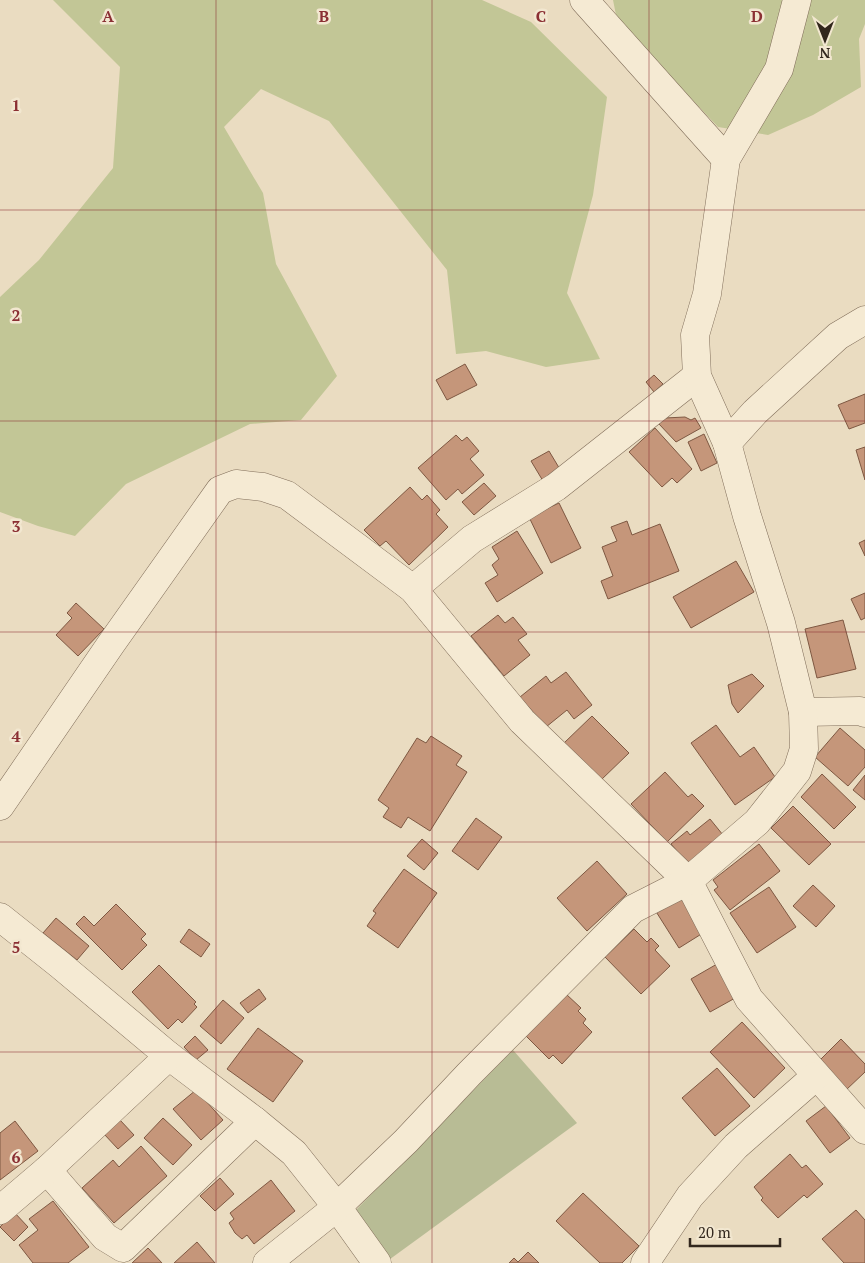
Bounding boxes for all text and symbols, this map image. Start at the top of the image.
text: A [102,5,114,27]
text: B [319,5,329,27]
text: C [536,5,546,27]
text: D [751,5,763,27]
north arrow [800,15,850,65]
text: N [819,44,830,63]
text: 1 [11,94,21,116]
text: 2 [11,304,21,326]
text: 3 [11,515,21,537]
text: 4 [11,725,21,747]
text: 5 [11,936,21,958]
text: 6 [11,1146,21,1168]
scale bar [690,1216,780,1248]
text: 20 m [698,1222,731,1242]

